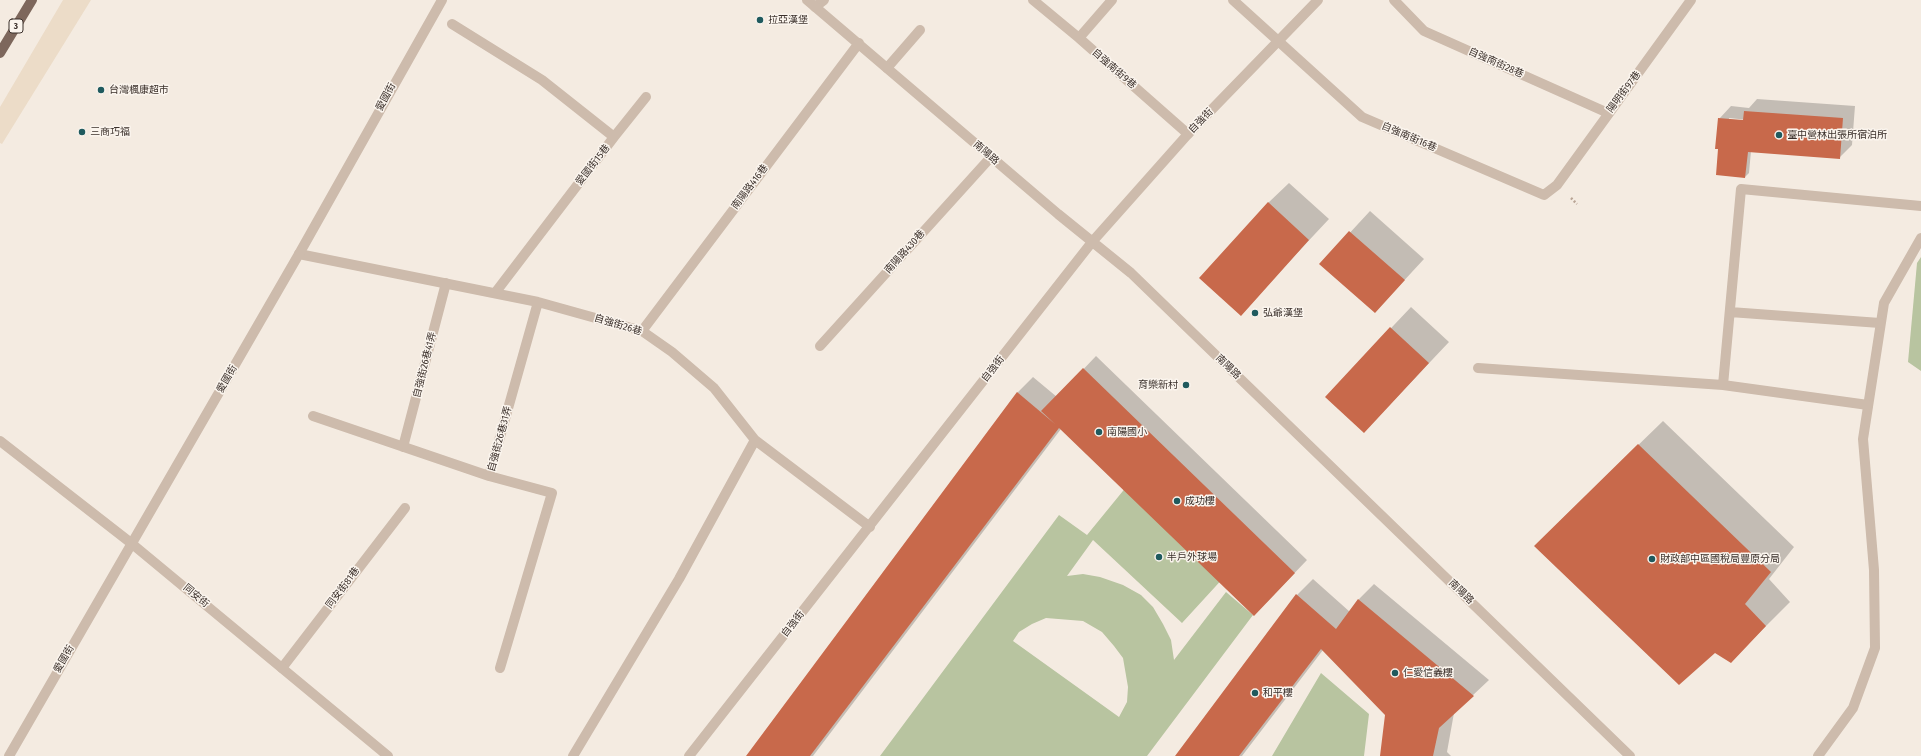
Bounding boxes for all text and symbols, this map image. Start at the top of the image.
place label: 拉亞漢堡 [768,14,808,26]
marker: 拉亞漢堡 [755,15,765,25]
road number: 3 [9,19,23,33]
street label: 自強南街28巷 [1466,45,1526,81]
street label: 自強南街9巷 [1089,46,1139,92]
street label: 陽明街97巷 [1605,69,1643,115]
street label: 愛國街 [373,81,399,113]
place label: 台灣楓康超市 [109,84,169,96]
marker: 台灣楓康超市 [96,85,106,95]
street label: 自強街 [1186,106,1216,136]
street label: 自強南街16巷 [1380,120,1438,154]
place label: 三商巧福 [90,126,130,138]
marker: 三商巧福 [77,127,87,137]
place label: 臺中營林出張所宿泊所 [1787,129,1887,141]
marker: 臺中營林出張所宿泊所 [1774,130,1784,140]
street label: 南陽路 [971,139,1001,167]
street label: 愛國街15巷 [573,142,613,188]
street label: 南陽路416巷 [729,162,771,212]
street label: 南陽路430巷 [882,228,928,276]
place label: 弘爺漢堡 [1263,307,1303,319]
marker: 弘爺漢堡 [1250,308,1260,318]
street label: 自強街26巷 [593,312,643,338]
street label: 自強街26巷41弄 [411,331,439,399]
street label: 南陽路 [1213,352,1243,382]
street label: 自強街 [979,353,1007,385]
street label: 愛國街 [214,363,240,395]
place label: 育樂新村 [1138,379,1178,391]
marker: 育樂新村 [1181,380,1191,390]
street label: 自強街26巷31弄 [485,405,515,473]
place label: 南陽國小 [1107,426,1147,438]
marker: 南陽國小 [1094,427,1104,437]
place label: 成功樓 [1185,495,1215,507]
marker: 成功樓 [1172,496,1182,506]
place label: 半戶外球場 [1167,551,1217,563]
marker: 半戶外球場 [1154,552,1164,562]
place label: 財政部中區國稅局豐原分局 [1660,553,1780,565]
marker: 財政部中區國稅局豐原分局 [1647,554,1657,564]
street label: 同安街81巷 [324,565,362,611]
street label: 南陽路 [1446,577,1476,607]
street label: 同安街 [181,582,211,610]
street label: 自強街 [779,608,807,640]
street label: 愛國街 [51,643,77,675]
place label: 仁愛信義樓 [1403,667,1453,679]
marker: 仁愛信義樓 [1390,668,1400,678]
place label: 和平樓 [1263,687,1293,699]
marker: 和平樓 [1250,688,1260,698]

